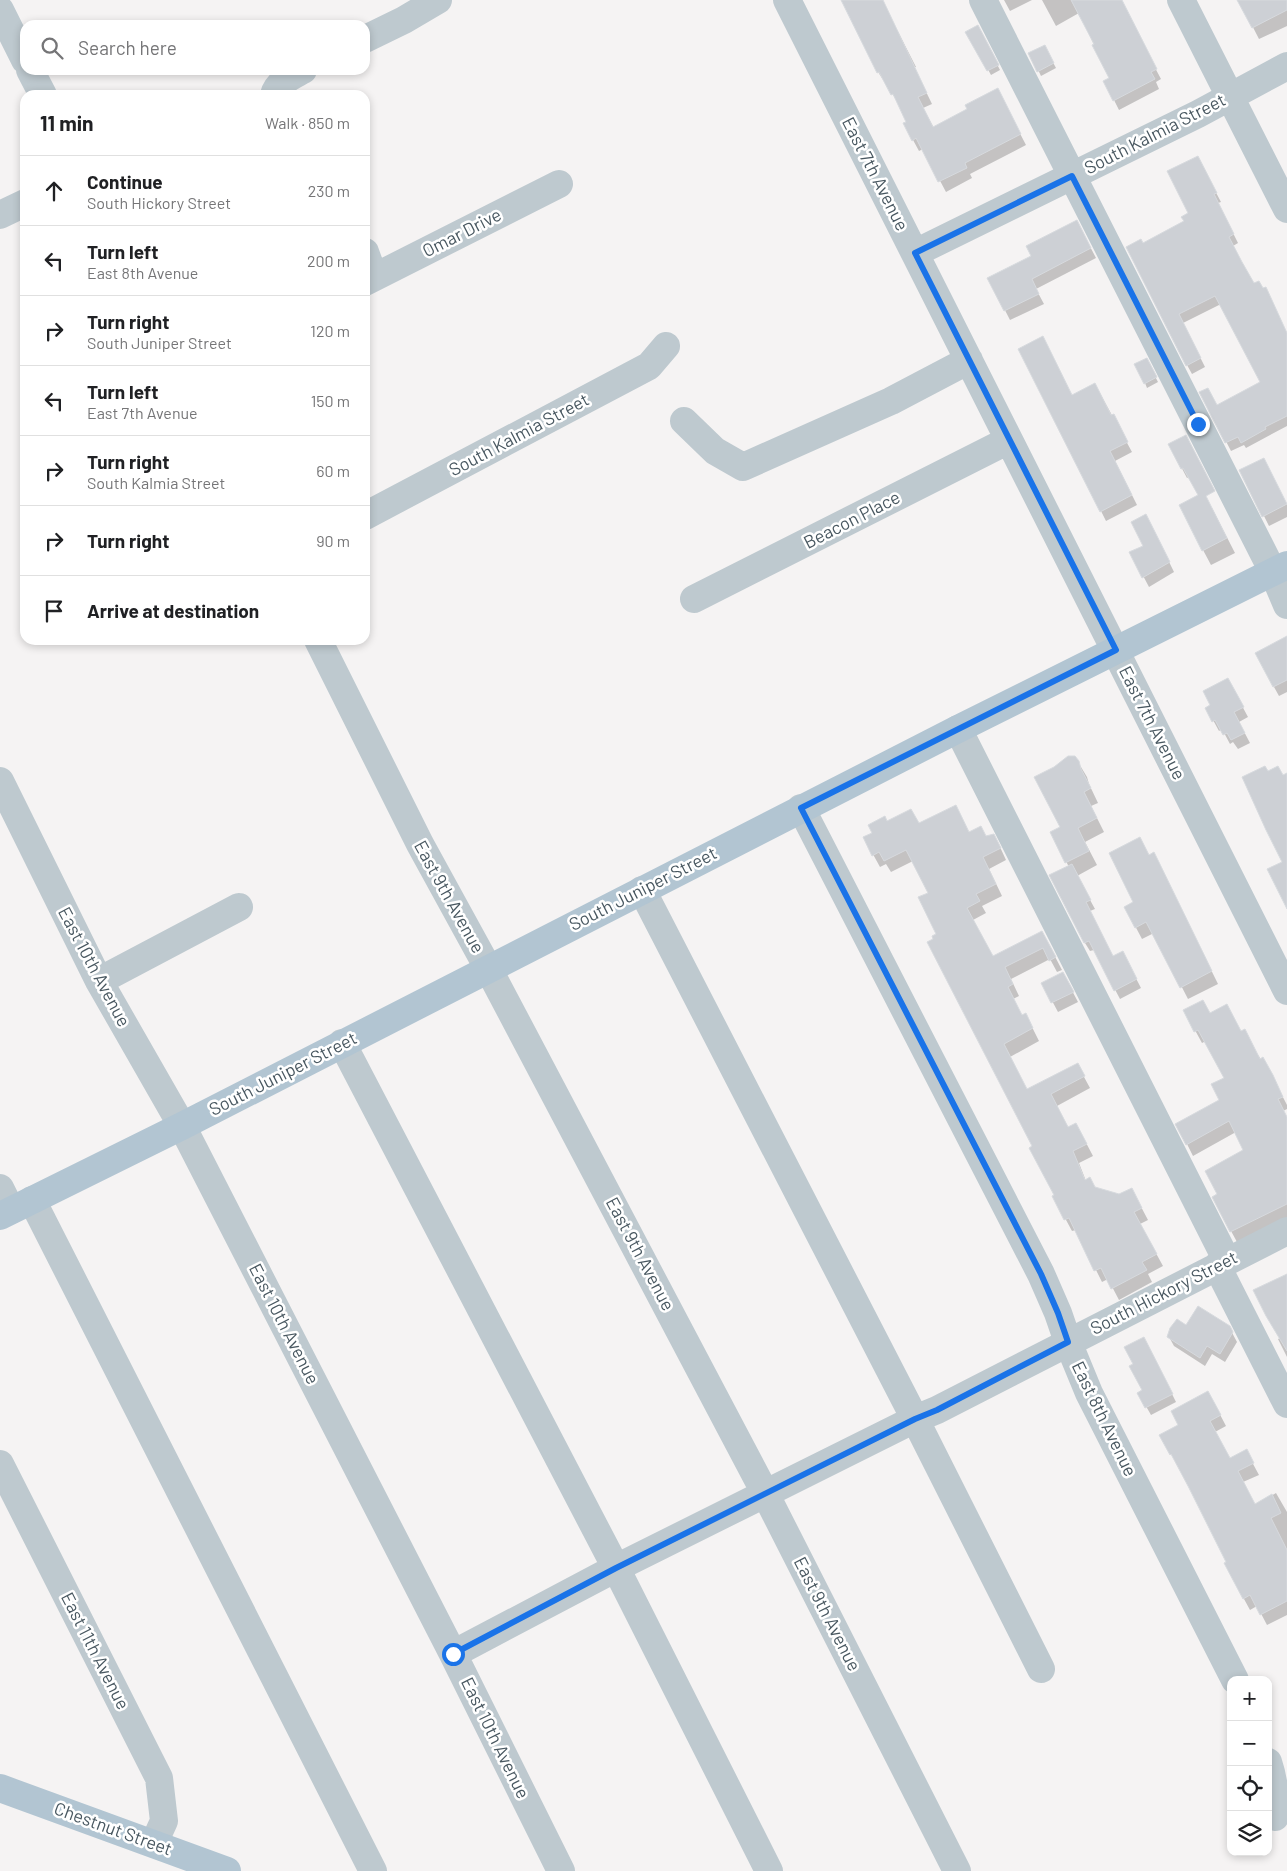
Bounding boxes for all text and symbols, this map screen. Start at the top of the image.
search box [20,20,370,75]
icon: search [38,34,66,62]
text: Search here [78,36,177,59]
street label: South Kalmia Street [1080,88,1229,178]
text: 11 min [40,110,94,135]
text: Walk · 850 m [265,113,350,132]
street label: East 7th Avenue [838,113,914,234]
text: Continue [87,170,163,193]
icon: ahead [40,177,68,205]
text: 230 m [308,181,350,200]
text: South Hickory Street [87,193,231,212]
street label: Omar Drive [418,203,505,261]
text: Turn left [87,240,158,263]
icon: left [40,247,68,275]
text: 200 m [307,251,350,270]
text: East 8th Avenue [87,263,198,282]
text: Turn right [87,310,169,333]
icon: right [40,317,68,345]
text: 120 m [310,321,350,340]
text: South Juniper Street [87,333,232,352]
text: Turn left [87,380,158,403]
icon: left [40,387,68,415]
street label: South Kalmia Street [445,388,592,480]
text: 150 m [311,391,350,410]
text: East 7th Avenue [87,403,198,422]
route end [1187,413,1210,436]
text: Turn right [87,450,169,473]
icon: right [40,457,68,485]
text: 60 m [316,461,350,480]
text: South Kalmia Street [87,473,225,492]
street label: Beacon Place [800,485,903,553]
icon: right [40,527,68,555]
text: Turn right [87,529,169,552]
text: 90 m [316,531,350,550]
icon: arrive [40,597,68,625]
text: Arrive at destination [87,599,259,622]
street label: East 7th Avenue [1115,662,1191,783]
street label: East 9th Avenue [410,836,490,957]
street label: South Juniper Street [565,841,720,935]
street label: East 10th Avenue [54,903,136,1030]
street label: South Juniper Street [205,1026,360,1120]
street label: East 9th Avenue [602,1193,680,1314]
street label: South Hickory Street [1086,1246,1241,1339]
street label: East 10th Avenue [245,1260,325,1388]
street label: East 8th Avenue [1068,1357,1142,1480]
street label: East 9th Avenue [790,1553,866,1674]
street label: East 11th Avenue [57,1588,135,1713]
route start [442,1643,465,1666]
street label: East 10th Avenue [457,1673,535,1802]
map controls [1227,1676,1272,1856]
button: + [1227,1676,1272,1721]
button: − [1227,1721,1272,1766]
button: locate [1227,1766,1272,1811]
street label: Chestnut Street [51,1797,175,1860]
button: layers [1227,1811,1272,1856]

